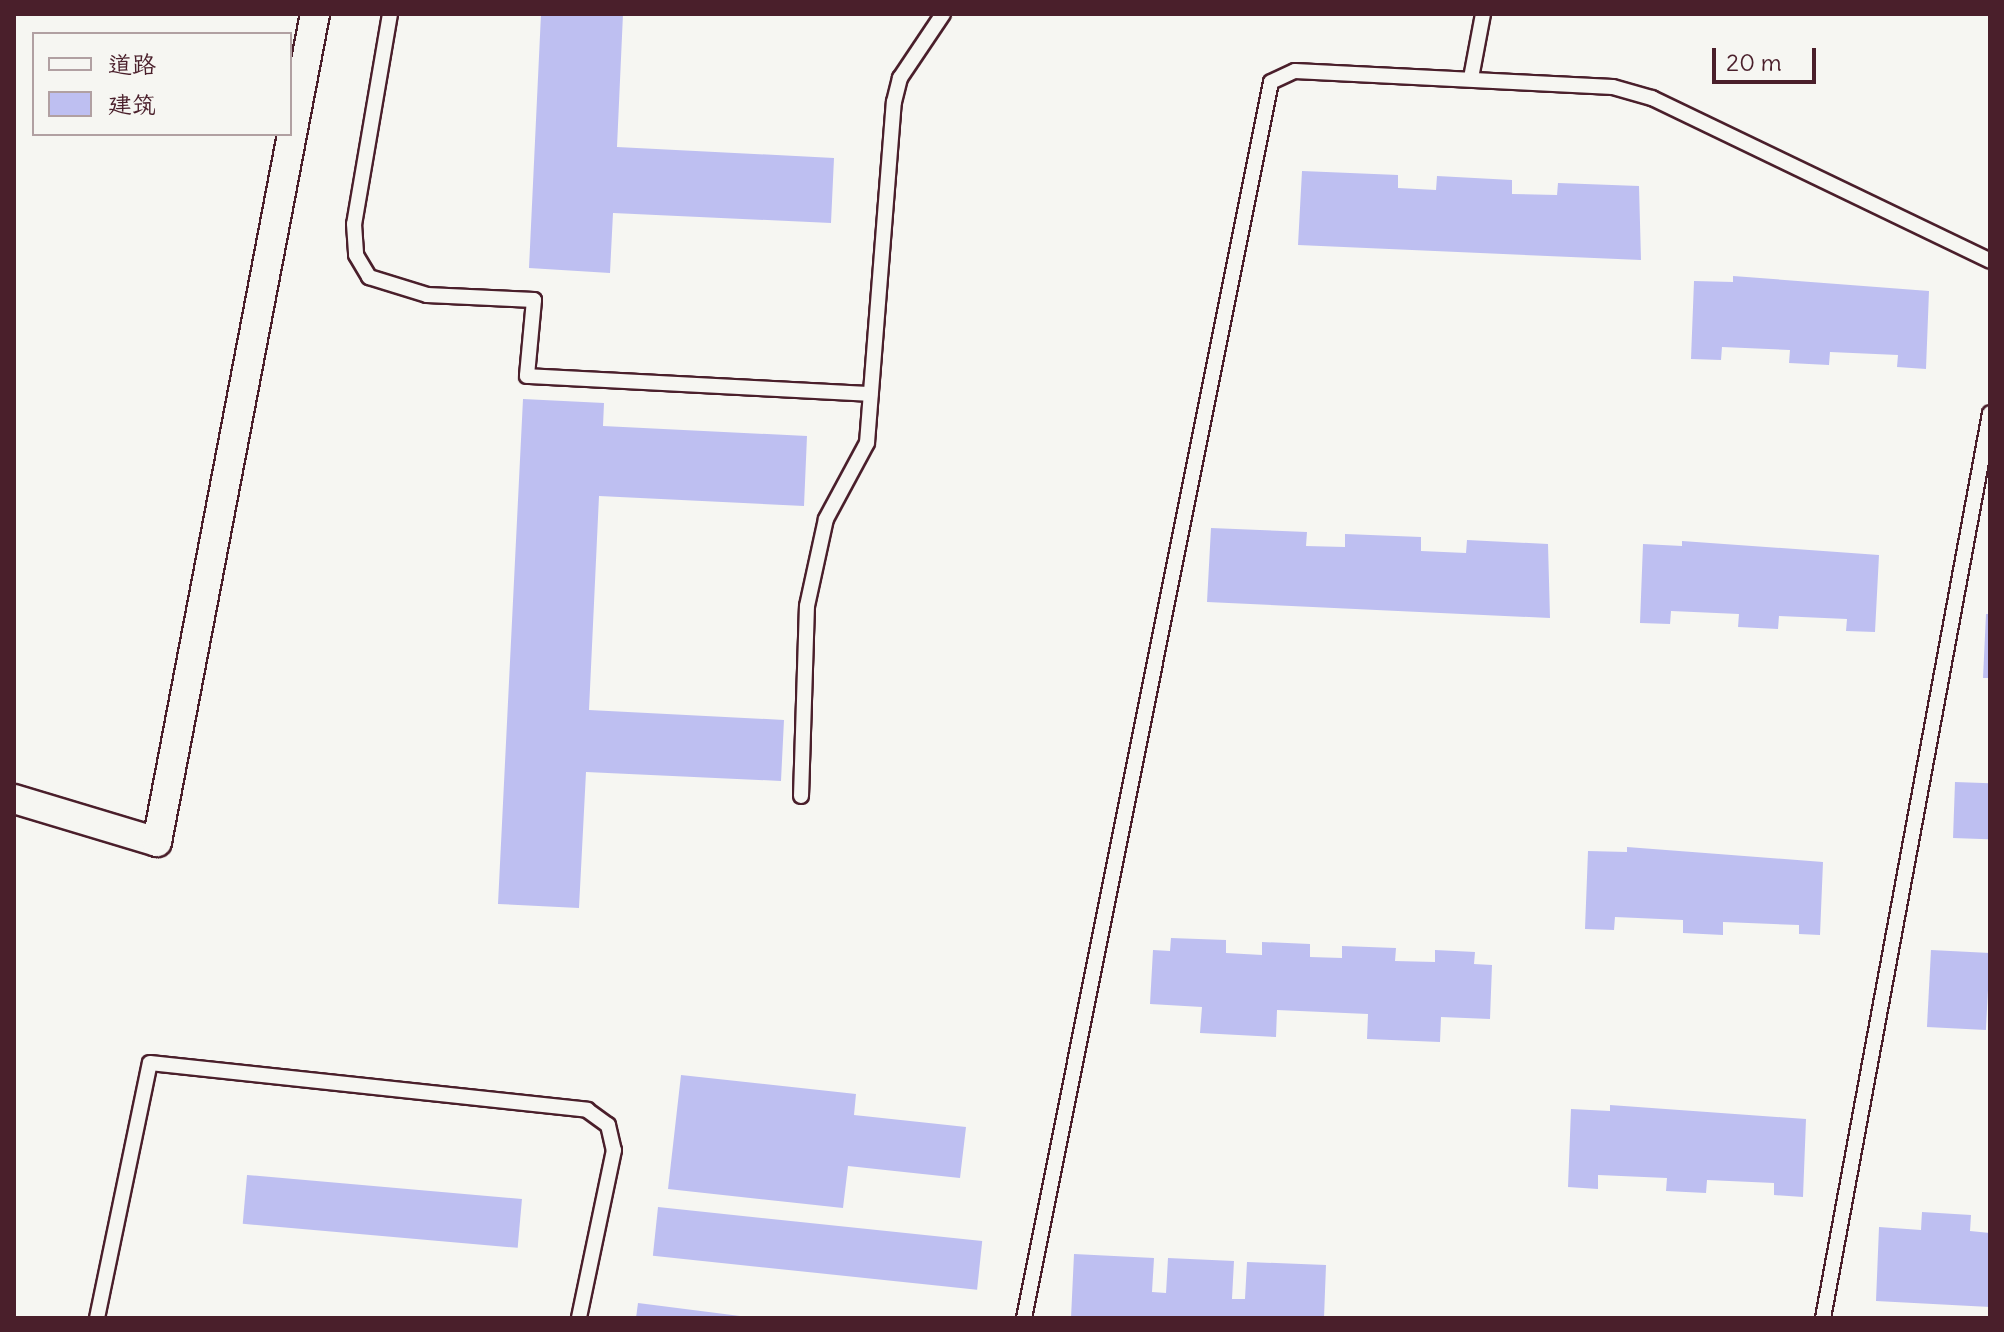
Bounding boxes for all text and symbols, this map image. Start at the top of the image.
legend [32,32,292,136]
scale bar [1716,32,1820,82]
text: 20 m [1726,47,1782,77]
text: 道路 [108,49,156,79]
text: 建筑 [108,89,156,119]

